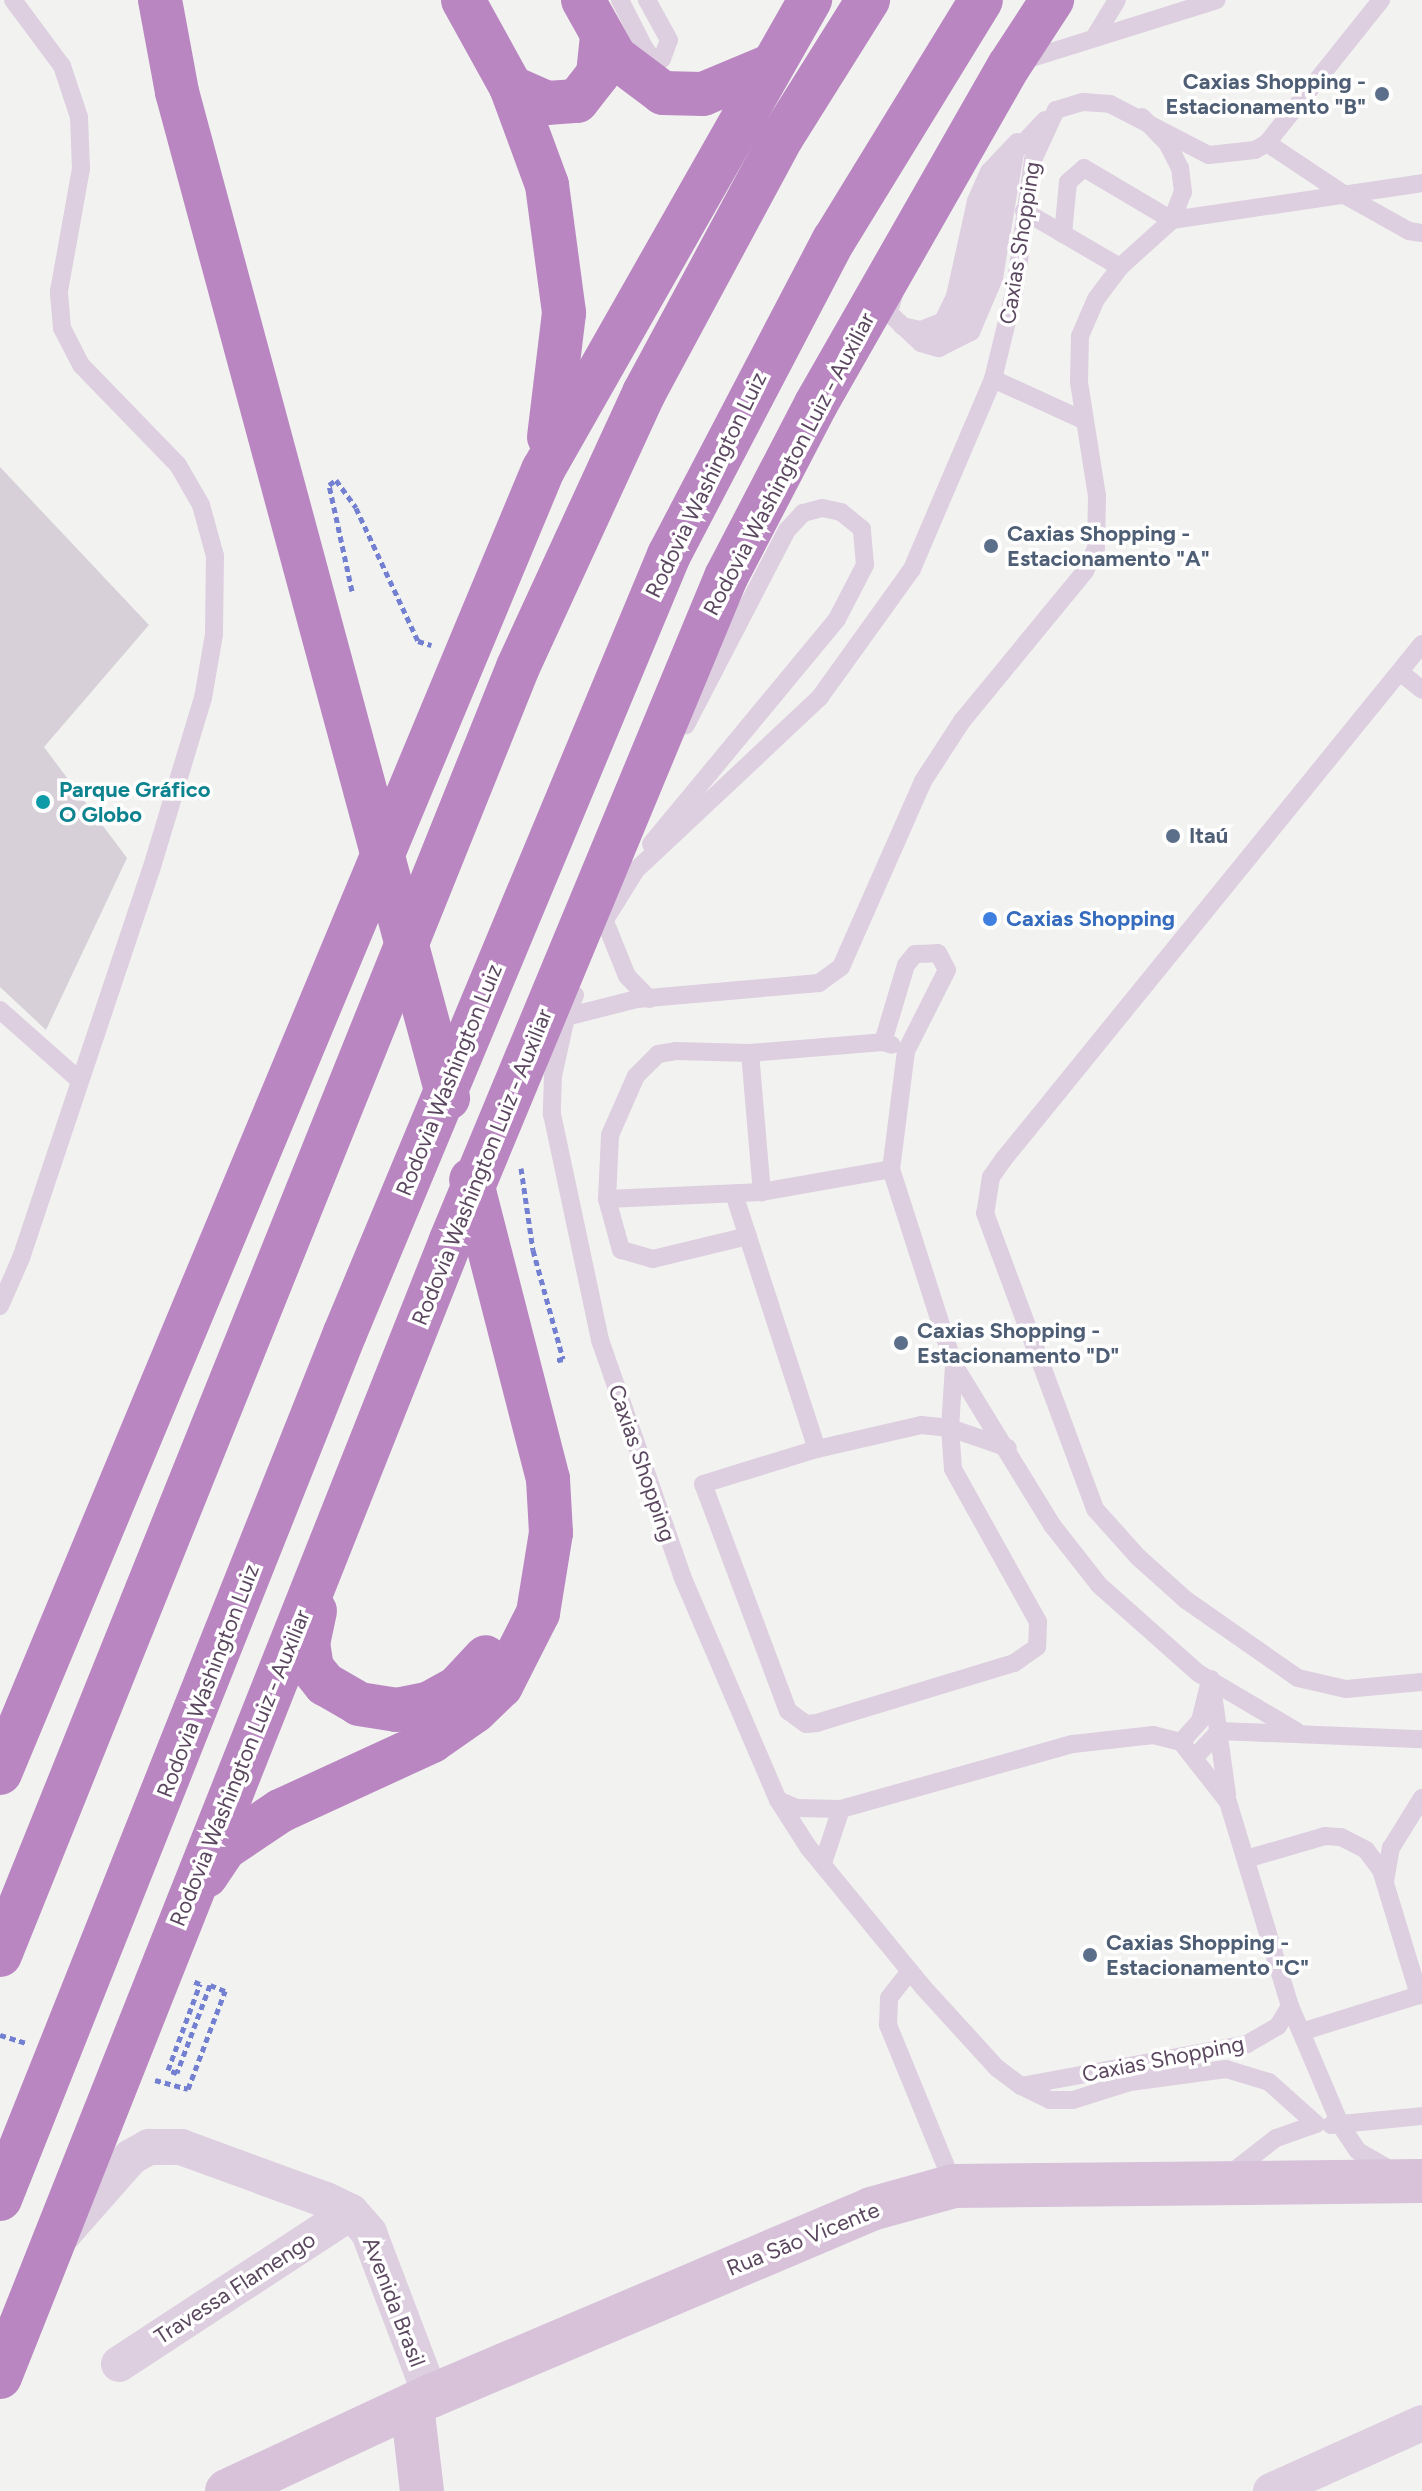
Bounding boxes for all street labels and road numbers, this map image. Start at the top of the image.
street label: Caxias Shopping [994,160,1046,326]
street label: Rodovia Washington Luiz - Auxiliar [698,308,880,620]
street label: Rodovia Washington Luiz [640,368,772,602]
street label: Rodovia Washington Luiz [390,960,508,1200]
street label: Rodovia Washington Luiz - Auxiliar [406,1005,558,1329]
street label: Caxias Shopping [603,1381,681,1545]
street label: Rodovia Washington Luiz [151,1561,265,1801]
street label: Rodovia Washington Luiz - Auxiliar [164,1606,316,1930]
street label: Caxias Shopping [1080,2030,1246,2088]
street label: Rua Sāo Vicente [723,2196,883,2282]
street label: Travessa Flamengo [150,2226,320,2350]
street label: Avenida Brasil [357,2233,431,2371]

